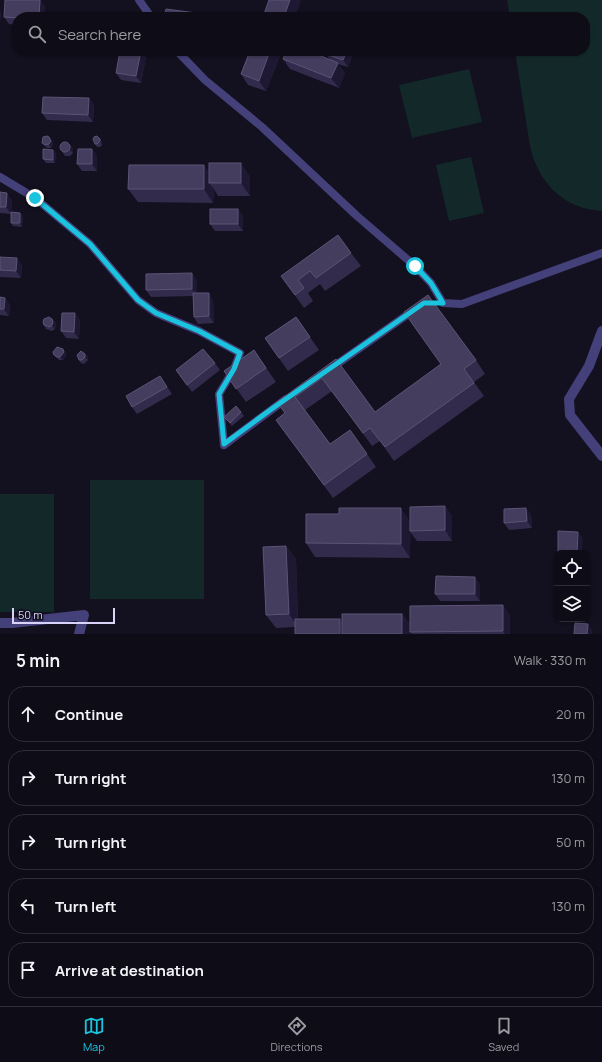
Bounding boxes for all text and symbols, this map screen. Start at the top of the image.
search box [12,12,590,56]
icon: search [26,23,48,45]
text: Search here [58,24,141,45]
route end [26,189,44,207]
route start [406,257,424,275]
map controls [554,550,590,622]
button: locate [554,550,590,586]
button: layers [554,586,590,622]
scale bar [12,606,115,625]
text: 50 m [18,607,43,622]
text: 5 min [16,649,60,672]
text: Walk · 330 m [514,651,586,669]
icon: ahead [17,703,39,725]
text: Continue [55,704,123,725]
text: 20 m [556,705,585,723]
icon: right [17,767,39,789]
text: Turn right [55,768,126,789]
text: 130 m [551,769,585,787]
icon: right [17,831,39,853]
text: Turn right [55,832,126,853]
text: 50 m [556,833,585,851]
icon: left [17,895,39,917]
text: Turn left [55,896,117,917]
text: 130 m [551,897,585,915]
icon: arrive [17,959,39,981]
text: Arrive at destination [55,960,204,981]
tab: Map [83,1015,105,1054]
tab: Directions [270,1015,323,1054]
tab: Saved [488,1015,519,1054]

